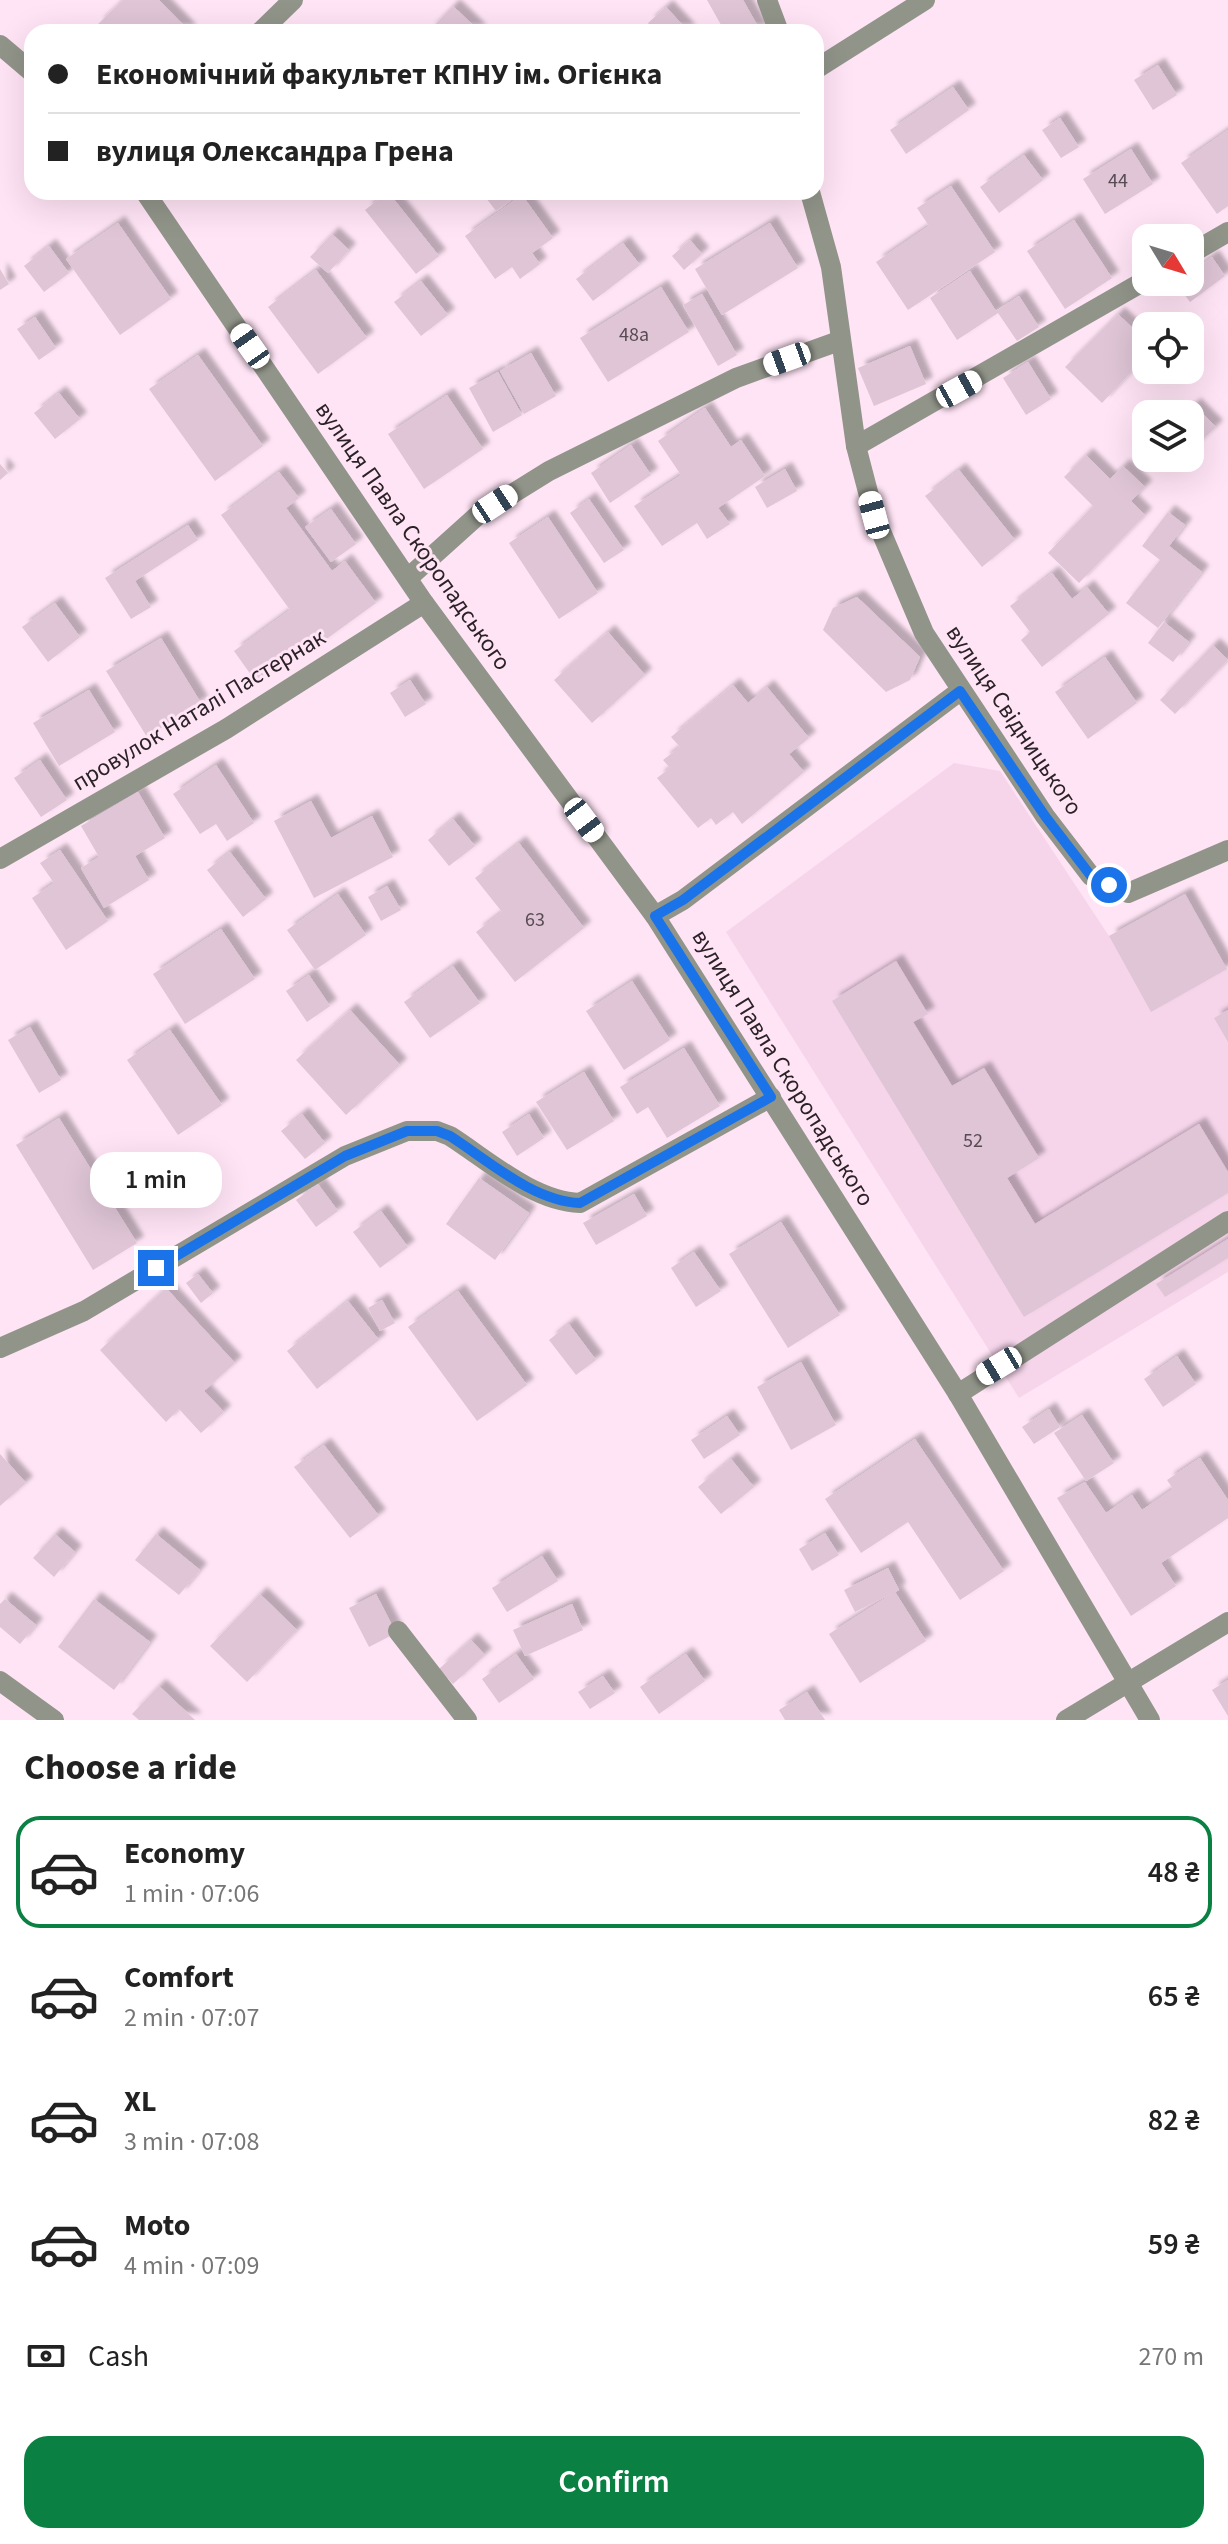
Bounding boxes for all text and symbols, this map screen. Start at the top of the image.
text: Економічний факультет КПНУ ім. Огієнка [96,53,662,96]
text: вулиця Олександра Грена [96,130,454,173]
house number: 44 [1108,167,1128,195]
north arrow [1132,224,1204,296]
map controls [1132,224,1204,472]
button: locate [1132,312,1204,384]
car [226,319,274,373]
house number: 48а [619,321,649,349]
car [760,340,814,378]
car [932,367,986,411]
street label: вулиця Павла Скоропадського [307,394,519,678]
button: layers [1132,400,1204,472]
car [468,481,522,527]
car [856,489,892,541]
street label: вулиця Свідницького [937,618,1091,822]
street label: провулок Наталі Пастернак [66,620,333,800]
car [560,794,608,846]
route start [1091,867,1127,903]
house number: 63 [525,906,545,934]
street label: вулиця Павла Скоропадського [683,923,883,1213]
house number: 52 [963,1127,983,1155]
callout: 1 min [90,1152,222,1208]
text: 1 min [125,1161,187,1198]
route end [138,1250,174,1286]
car [972,1343,1026,1389]
text: Choose a ride [24,1742,237,1793]
text: Economy [124,1832,245,1875]
icon: car [28,1836,100,1908]
text: 48 ₴ [1148,1851,1200,1894]
text: 1 min · 07:06 [124,1875,259,1912]
text: Comfort [124,1956,234,1999]
icon: car [28,1960,100,2032]
text: 65 ₴ [1148,1975,1200,2018]
text: 2 min · 07:07 [124,1999,259,2036]
text: XL [124,2080,157,2123]
icon: car [28,2084,100,2156]
text: 82 ₴ [1148,2099,1200,2142]
text: 3 min · 07:08 [124,2123,259,2160]
text: Moto [124,2204,190,2247]
icon: car [28,2208,100,2280]
text: 59 ₴ [1148,2223,1200,2266]
text: 4 min · 07:09 [124,2247,259,2284]
icon: cash [24,2334,68,2378]
text: Cash [88,2335,149,2378]
text: 270 m [1138,2338,1204,2375]
button: Confirm [24,2436,1204,2528]

